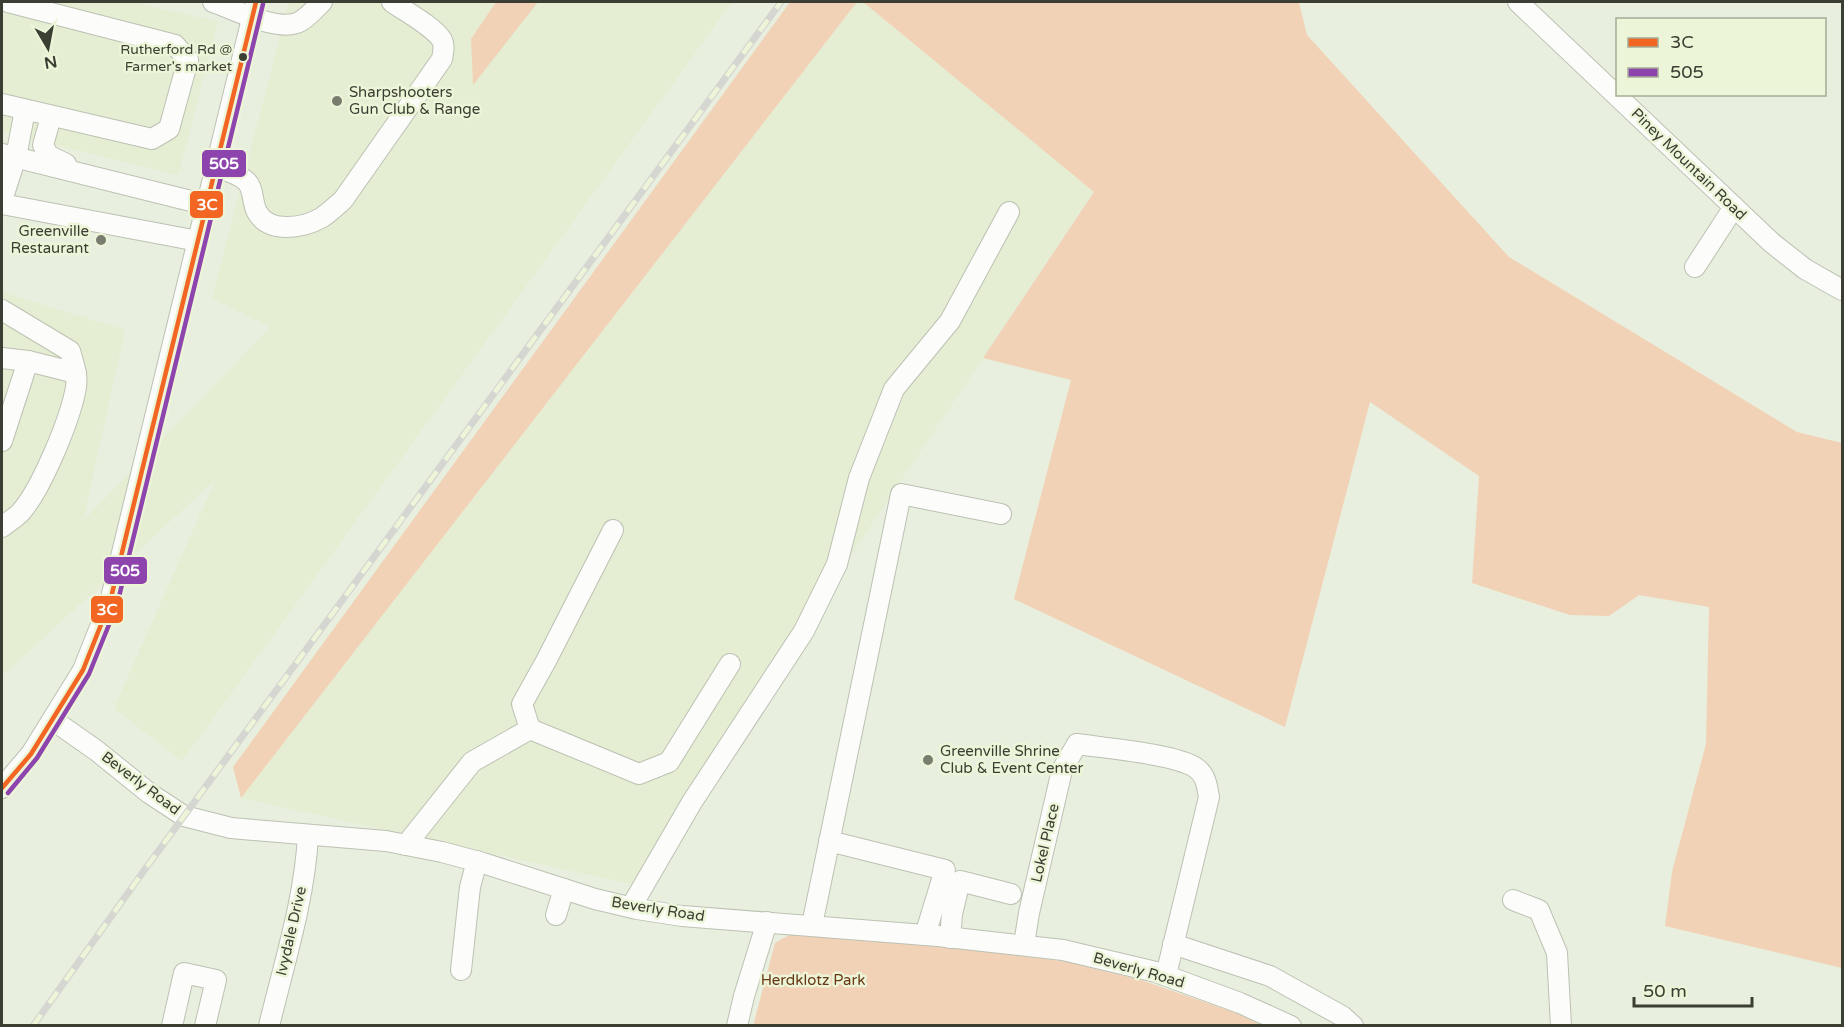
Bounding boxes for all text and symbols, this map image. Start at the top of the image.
north arrow [18,18,78,78]
legend [1616,18,1826,96]
text: 3C [1670,31,1694,53]
place label: Rutherford Rd @ Farmer's market [120,41,233,75]
text: N [42,51,58,73]
marker: Rutherford Rd @ Farmer's market [237,51,249,63]
text: 505 [1670,61,1704,83]
place label: Sharpshooters Gun Club & Range [349,83,480,118]
marker: Sharpshooters Gun Club & Range [330,94,344,108]
street label: Piney Mountain Road [1628,104,1750,224]
line badge: 505 [201,149,247,178]
text: 505 [209,154,239,174]
line badge: 3C [189,190,224,219]
text: 3C [196,195,218,215]
place label: Greenville Restaurant [11,222,89,257]
marker: Greenville Restaurant [94,233,108,247]
line badge: 505 [103,556,148,585]
text: 505 [110,561,140,581]
line badge: 3C [90,595,124,624]
text: 3C [96,600,118,620]
place label: Greenville Shrine Club & Event Center [940,742,1084,777]
street label: Beverly Road [98,747,184,819]
marker: Greenville Shrine Club & Event Center [921,753,935,767]
street label: Lokel Place [1027,802,1063,884]
street label: Ivydale Drive [272,885,310,977]
street label: Beverly Road [610,893,706,925]
street label: Beverly Road [1091,948,1187,992]
scale bar [1634,970,1752,1008]
park label: Herdklotz Park [761,971,865,989]
text: 50 m [1643,980,1687,1002]

